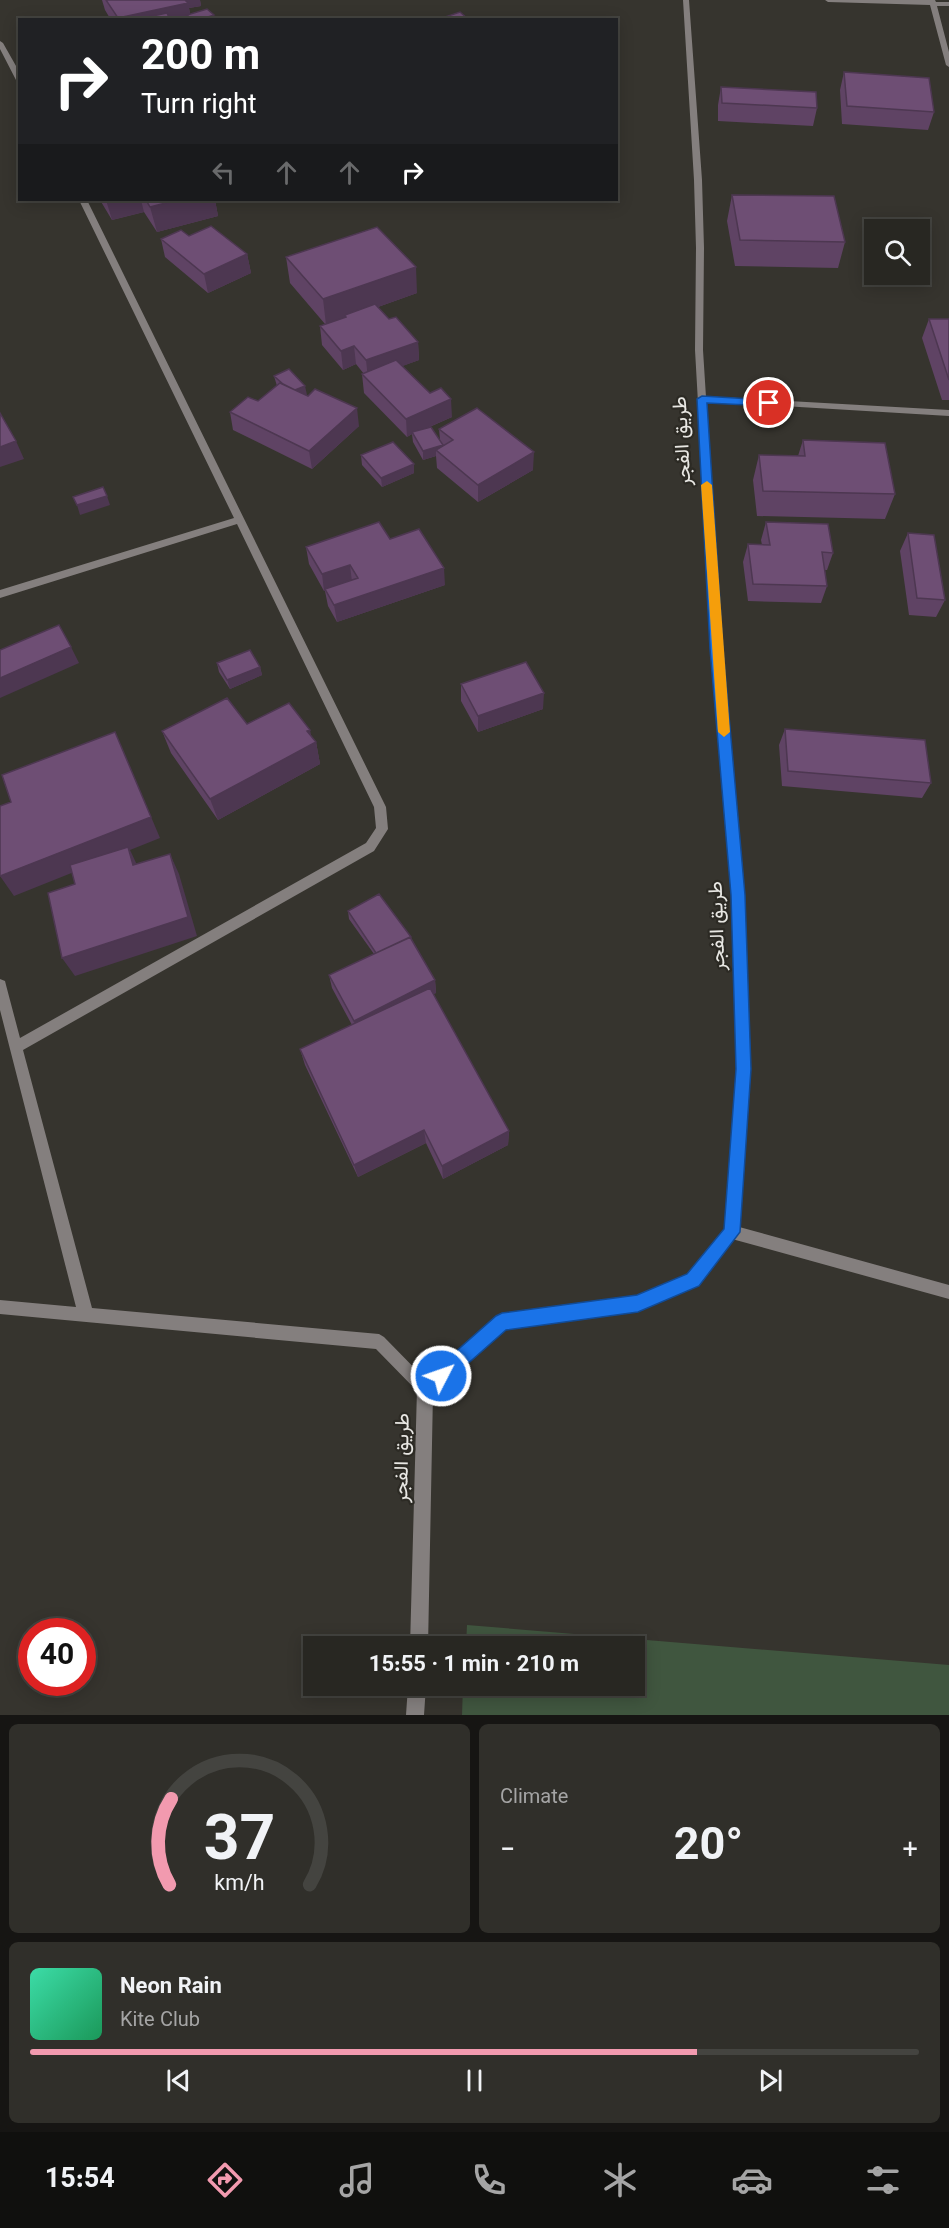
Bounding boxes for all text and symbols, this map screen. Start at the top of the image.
text: 200 m [141,26,260,92]
icon: right [42,42,120,120]
text: Turn right [141,85,257,128]
icon: left [207,156,240,189]
icon: ahead [270,156,303,189]
icon: ahead [333,156,366,189]
icon: right [396,156,429,189]
map controls [864,219,930,285]
button: search [864,219,930,285]
pin [743,377,794,428]
icon: arrive [752,386,785,419]
street label: طريق الفجر [665,395,701,488]
street label: طريق الفجر [700,881,736,972]
position arrow [409,1344,473,1408]
street label: طريق الفجر [386,1413,420,1504]
speed limit sign: 40 [18,1618,96,1696]
text: 15:55 · 1 min · 210 m [369,1648,579,1683]
text: Climate [500,1782,568,1814]
text: 37 [204,1795,275,1893]
text: 20° [674,1813,743,1883]
text: − [500,1823,515,1875]
text: + [901,1823,919,1875]
text: km/h [214,1869,265,1903]
text: Neon Rain [120,1970,222,2005]
text: Kite Club [120,2005,200,2037]
icon: previous [162,2064,195,2097]
icon: pause [458,2064,491,2097]
icon: next [754,2064,787,2097]
text: 15:54 [45,2159,115,2202]
icon: directions [204,2159,246,2201]
icon: music [336,2159,378,2201]
icon: phone [468,2159,510,2201]
icon: climate [599,2159,641,2201]
icon: car [731,2159,773,2201]
icon: filters [862,2159,904,2201]

